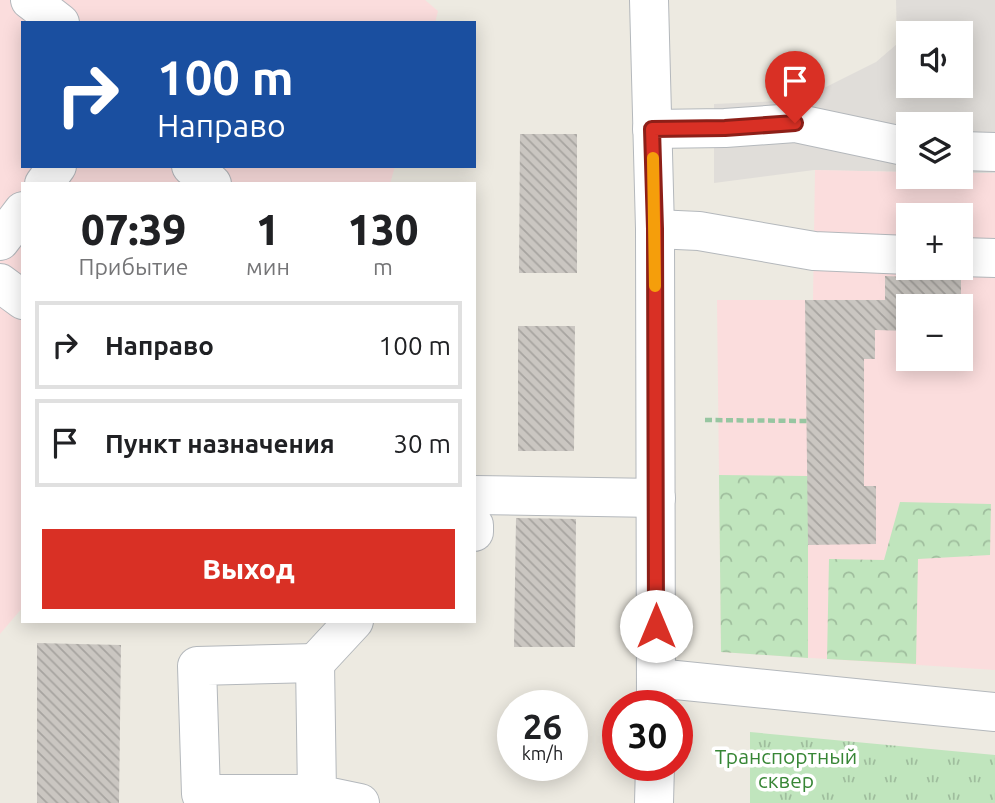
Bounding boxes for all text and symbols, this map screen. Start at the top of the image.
map controls [896,21,973,371]
button: sound [896,21,973,98]
icon: right [42,49,133,140]
text: 100 m [157,49,294,104]
pin [765,51,825,123]
icon: arrive [776,62,814,100]
text: Направо [157,107,286,143]
button: layers [896,112,973,189]
button: + [896,203,973,280]
text: 07:39 [81,206,186,253]
text: 1 [256,206,280,253]
text: 130 [347,206,418,253]
text: Прибытие [79,254,189,279]
text: мин [246,254,290,279]
text: m [373,254,393,279]
button: − [896,294,973,371]
icon: right [46,326,84,364]
text: Направо [105,331,214,360]
text: 100 m [379,331,451,360]
icon: arrive [46,424,84,462]
text: Пункт назначения [105,429,335,458]
text: 30 m [393,429,451,458]
button: Выход [42,529,455,609]
position arrow [619,589,693,663]
speed limit sign: 30 [602,690,693,781]
text: 26 [523,706,562,746]
text: km/h [522,743,563,763]
park label: Транспортный сквер [715,744,857,792]

